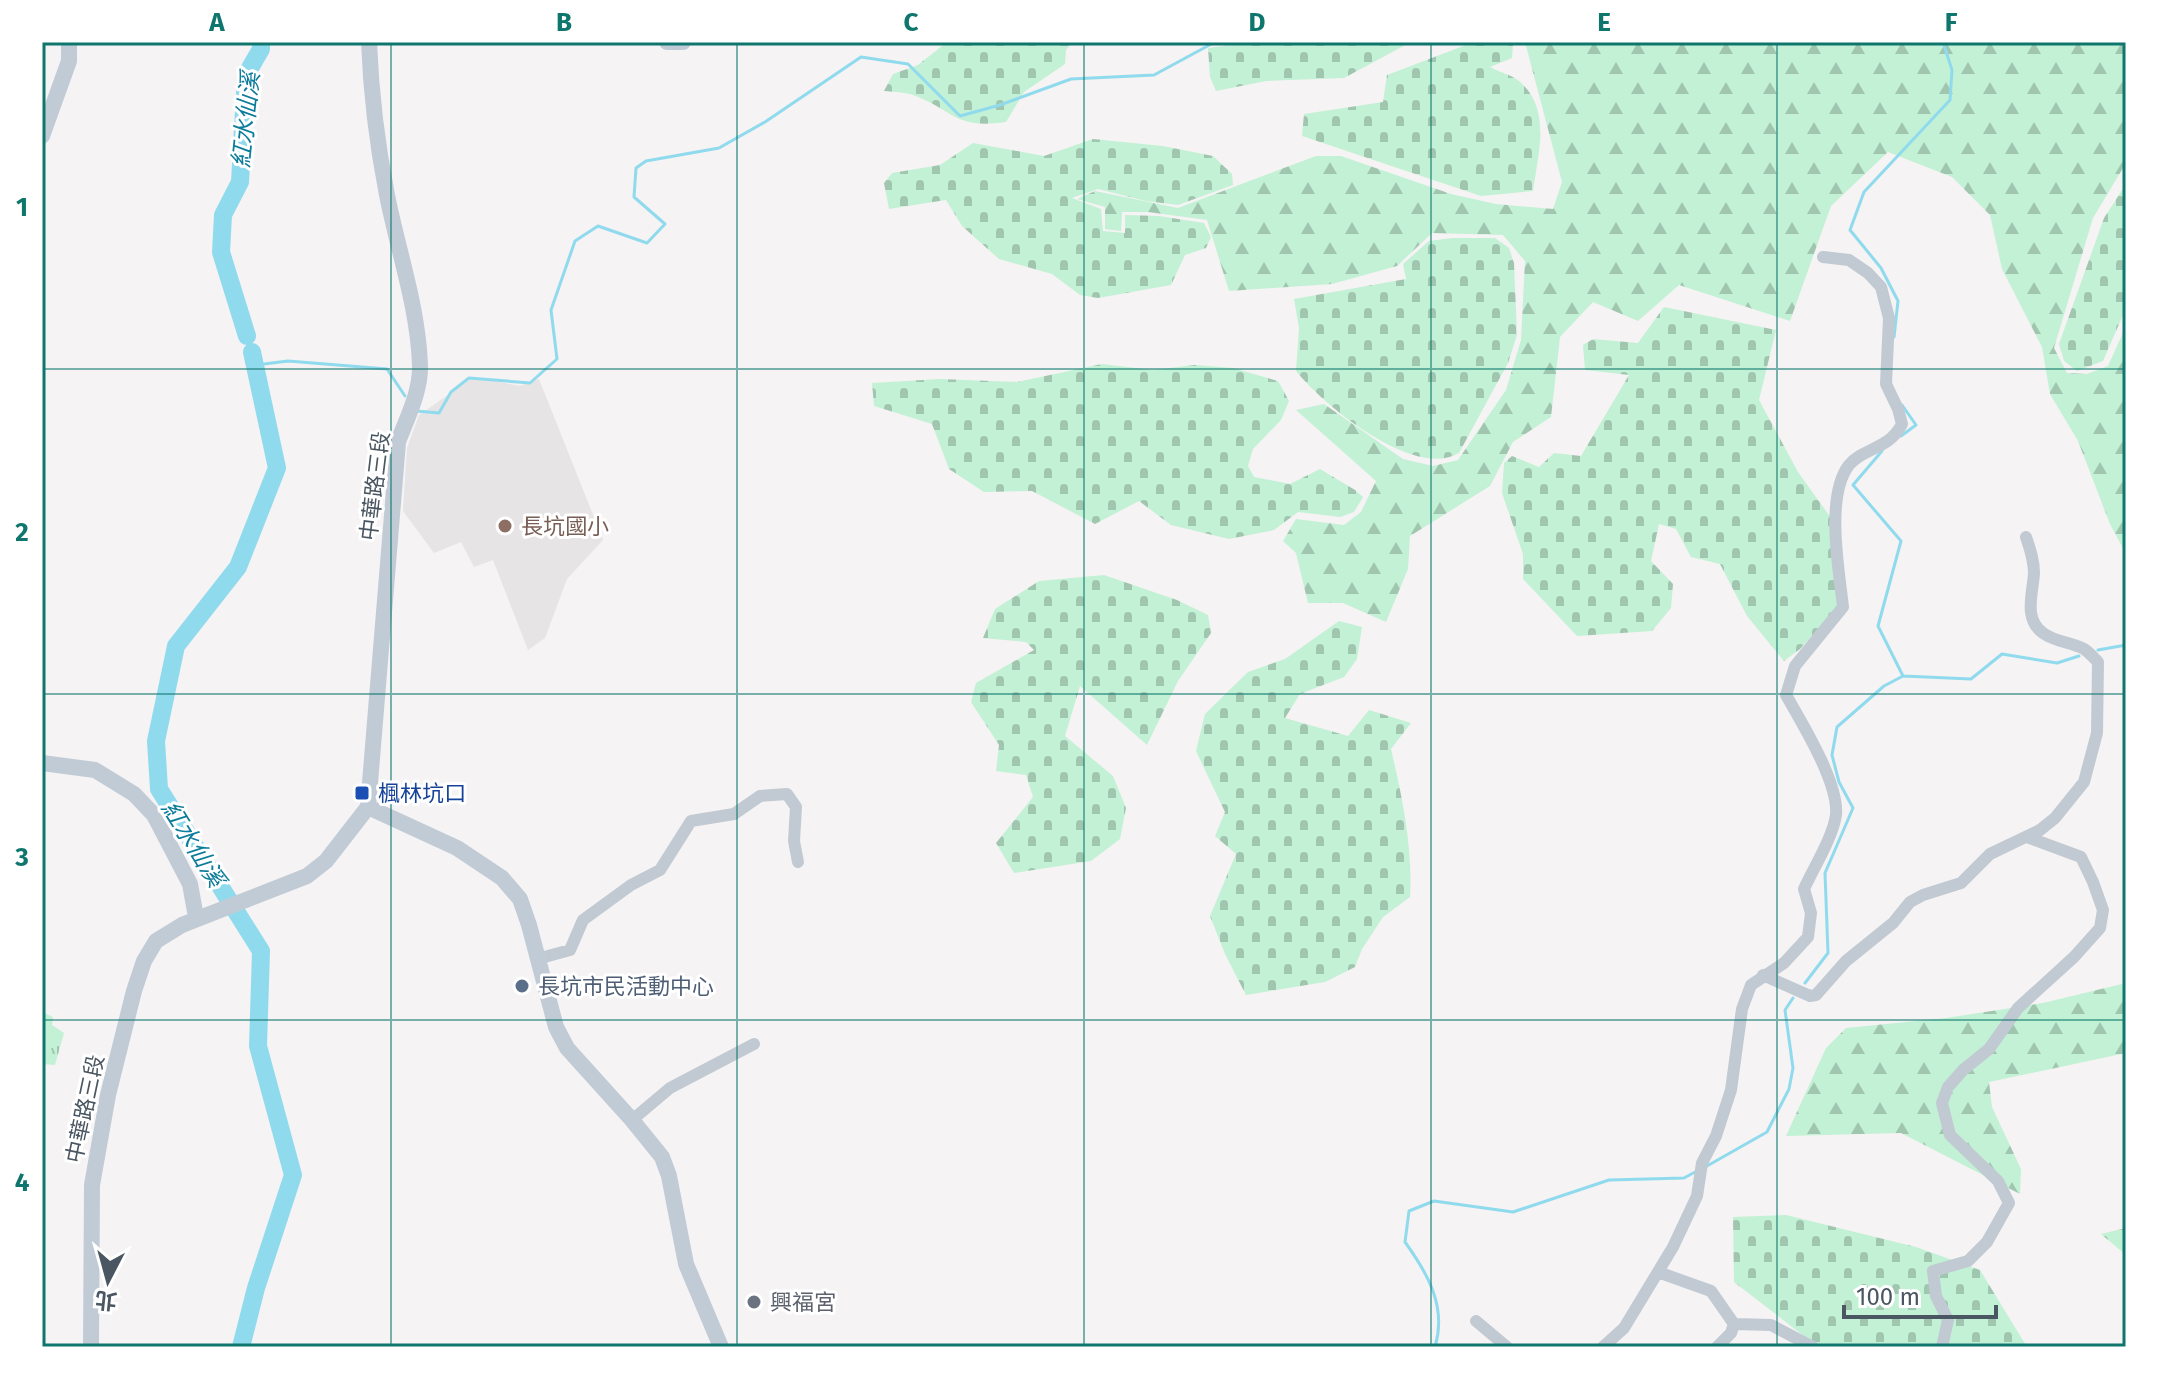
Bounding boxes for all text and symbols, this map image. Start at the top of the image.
text: A [208,7,225,38]
text: B [556,7,572,38]
text: C [904,7,919,38]
text: D [1249,7,1266,38]
text: E [1597,7,1611,38]
text: F [1945,7,1958,38]
water label: 紅水仙溪 [227,68,265,169]
text: 1 [16,192,28,223]
street label: 中華路三段 [355,430,395,542]
place label: 長坑國小 [521,513,609,540]
text: 2 [15,517,29,548]
marker: 長坑國小 [496,517,514,535]
place label: 楓林坑口 [378,780,466,807]
marker: 楓林坑口 [353,784,371,802]
water label: 紅水仙溪 [156,796,232,895]
text: 3 [14,842,29,873]
place label: 長坑市民活動中心 [538,973,714,1000]
marker: 長坑市民活動中心 [513,977,531,995]
street label: 中華路三段 [60,1052,110,1166]
text: 4 [15,1167,30,1198]
north arrow [68,1241,148,1321]
scale bar [1844,1269,1996,1319]
text: 100 m [1856,1283,1920,1311]
text: 北 [94,1286,118,1315]
place label: 興福宮 [770,1289,836,1316]
marker: 興福宮 [745,1293,763,1311]

